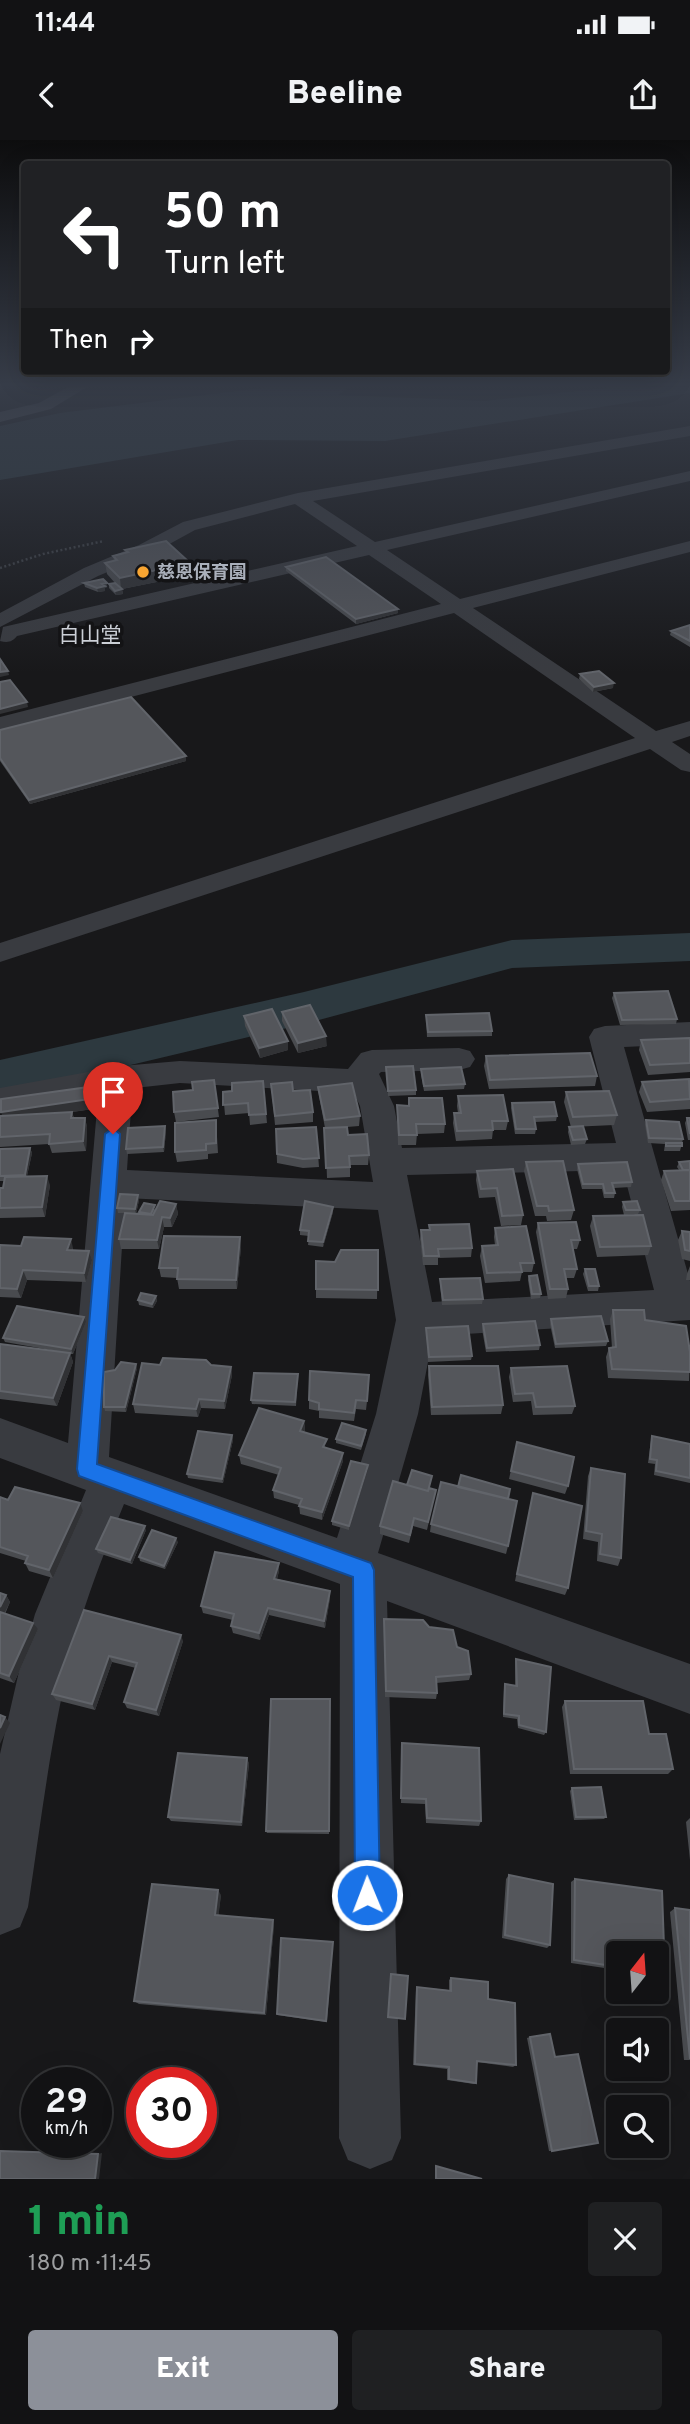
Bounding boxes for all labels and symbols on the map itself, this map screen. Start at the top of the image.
place label: 慈恩保育園 [157,562,247,585]
marker: 慈恩保育園 [135,564,151,580]
district label: 白山堂 [59,623,122,650]
pin [83,1062,143,1134]
position arrow [330,1858,404,1932]
north arrow [606,1941,668,2004]
speed limit sign: 30 [126,2067,217,2158]

